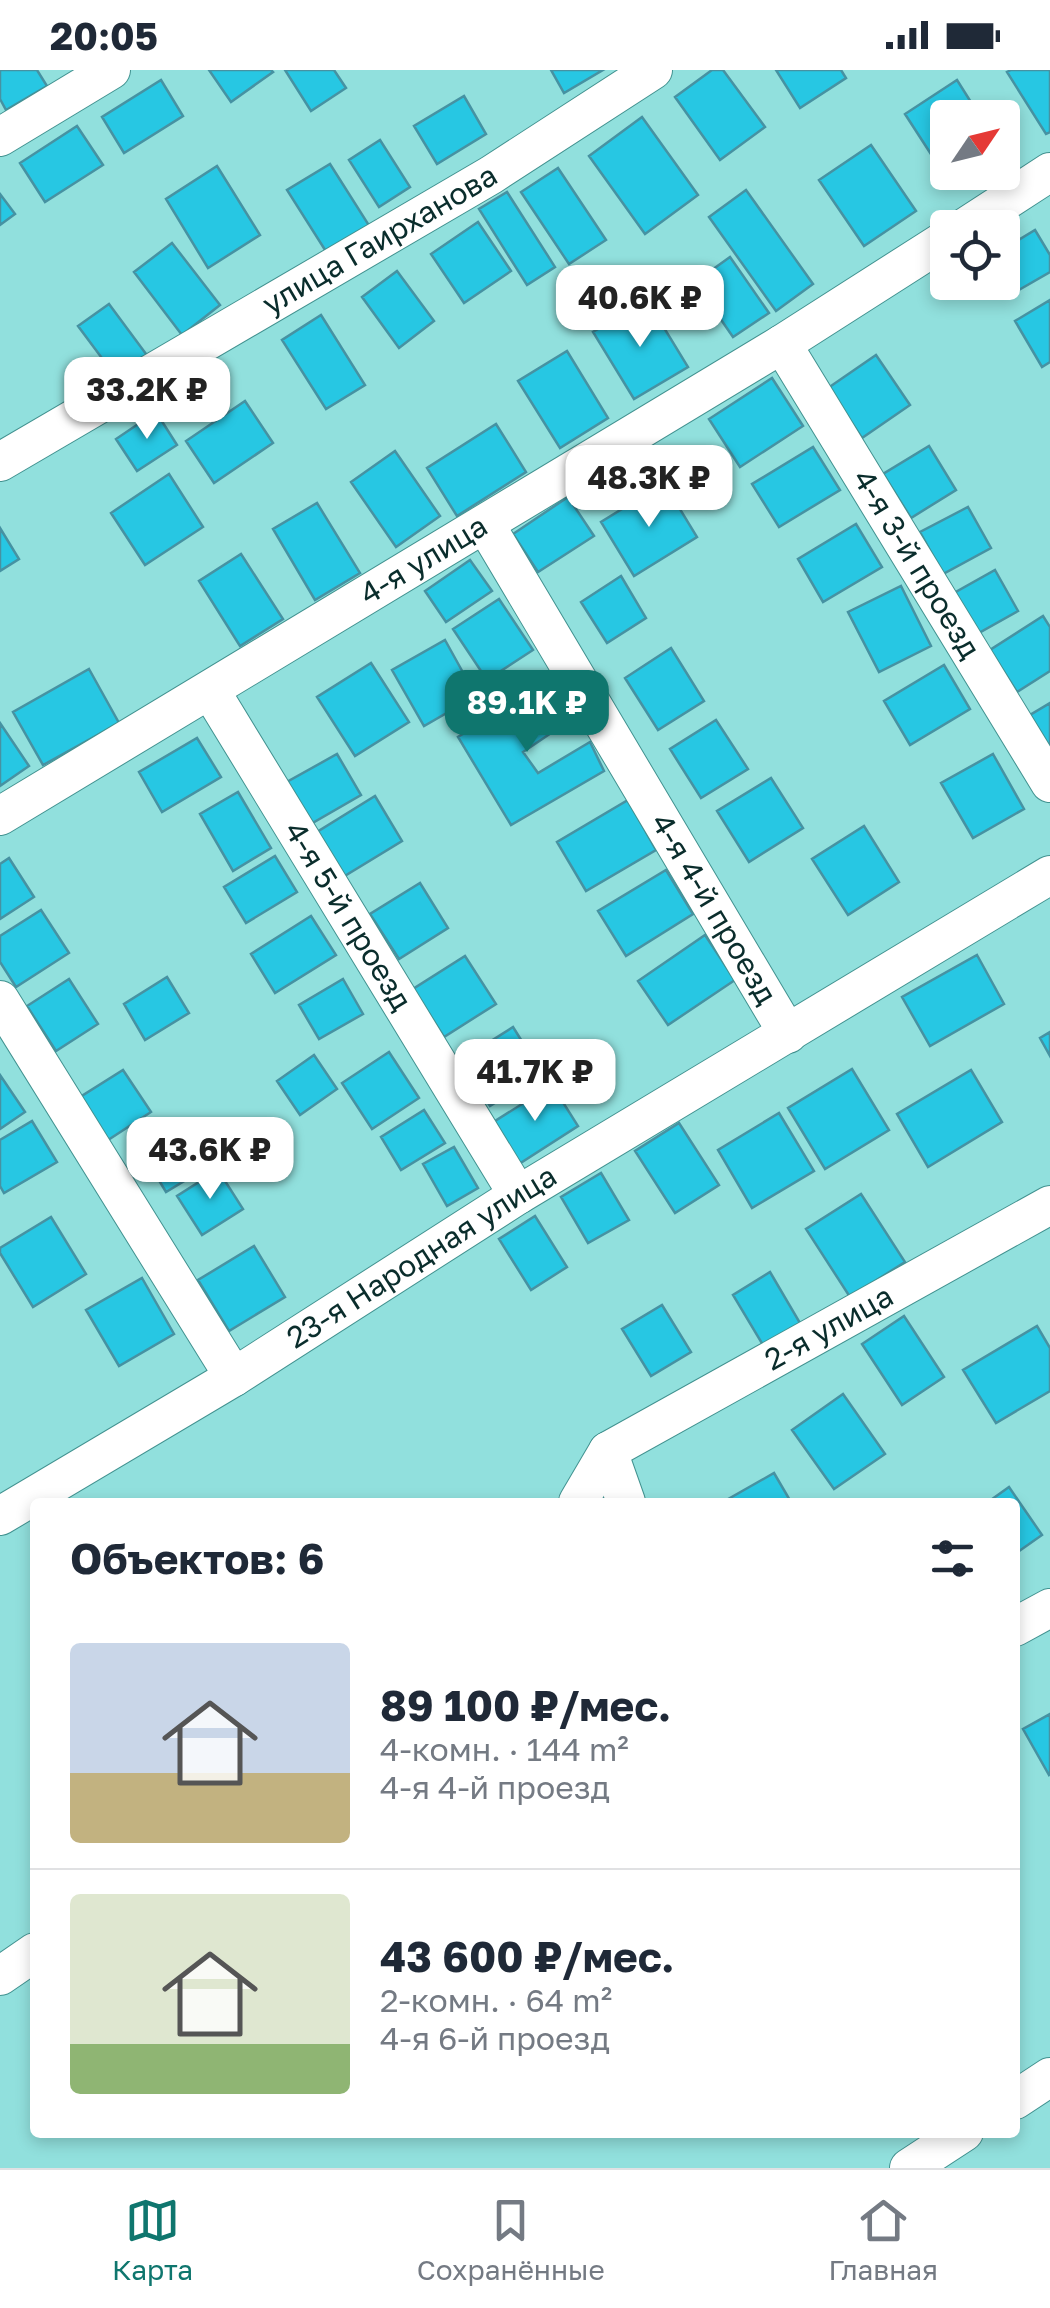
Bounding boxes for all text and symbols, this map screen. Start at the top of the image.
text: 20:05 [50,13,158,58]
north arrow [930,100,1020,190]
map controls [930,100,1020,300]
street label: улица Гаирханова [256,157,503,322]
button: locate [930,210,1020,300]
pin: 40.6K ₽ [548,265,732,350]
text: 40.6K ₽ [578,278,702,316]
pin: 33.2K ₽ [55,357,239,442]
text: 33.2K ₽ [86,370,208,408]
pin: 48.3K ₽ [557,445,741,530]
text: 48.3K ₽ [587,458,711,496]
street label: 4-я 3-й проезд [846,463,989,665]
street label: 4-я улица [353,507,493,612]
pin: 89.1K ₽ [435,670,619,755]
text: 89.1K ₽ [467,683,587,721]
street label: 4-я 4-й проезд [644,807,785,1011]
street label: 4-я 5-й проезд [278,815,420,1017]
pin: 41.7K ₽ [443,1039,627,1124]
text: 41.7K ₽ [477,1052,593,1090]
pin: 43.6K ₽ [118,1117,302,1202]
text: 43.6K ₽ [149,1130,271,1168]
street label: 23-я Народная улица [280,1157,563,1355]
street label: 2-я улица [758,1277,899,1377]
icon: filters [925,1531,980,1586]
text: Объектов: 6 [70,1533,325,1583]
text: 89 100 ₽/мес. [380,1680,671,1730]
icon: home [150,1683,270,1803]
text: 4-комн. · 144 m² [380,1730,629,1768]
text: 4-я 4-й проезд [380,1768,610,1806]
text: 43 600 ₽/мес. [380,1931,675,1981]
icon: home [150,1934,270,2054]
text: 2-комн. · 64 m² [380,1981,612,2019]
text: 4-я 6-й проезд [380,2019,610,2057]
tab: Карта [112,2193,193,2286]
tab: Сохранённые [417,2193,605,2286]
tab: Главная [829,2193,938,2286]

